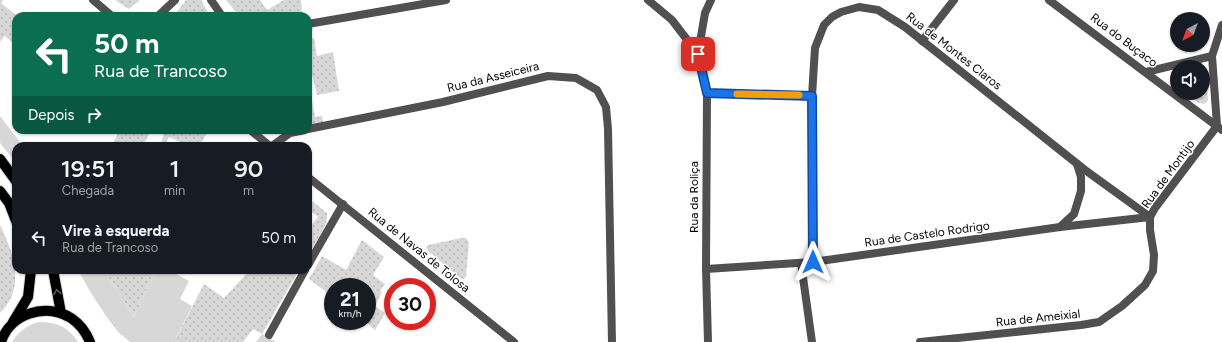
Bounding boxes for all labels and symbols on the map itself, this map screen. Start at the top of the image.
street label: Rua de Montes Claros [903,9,1005,93]
street label: Rua do Buçaco [1088,10,1160,70]
north arrow [1170,12,1210,52]
pin [681,37,715,71]
street label: Rua da Asseiceira [446,59,540,95]
street label: Rua de Montijo [1138,137,1198,211]
street label: Rua da Roliça [687,161,701,233]
street label: Rua de Navas de Tolosa [365,205,473,295]
street label: Rua de Castelo Rodrigo [864,218,990,250]
position arrow [792,241,834,283]
speed limit sign: 30 [384,278,436,330]
one-way arrow [53,289,62,295]
street label: Rua de Ameixial [995,307,1081,329]

